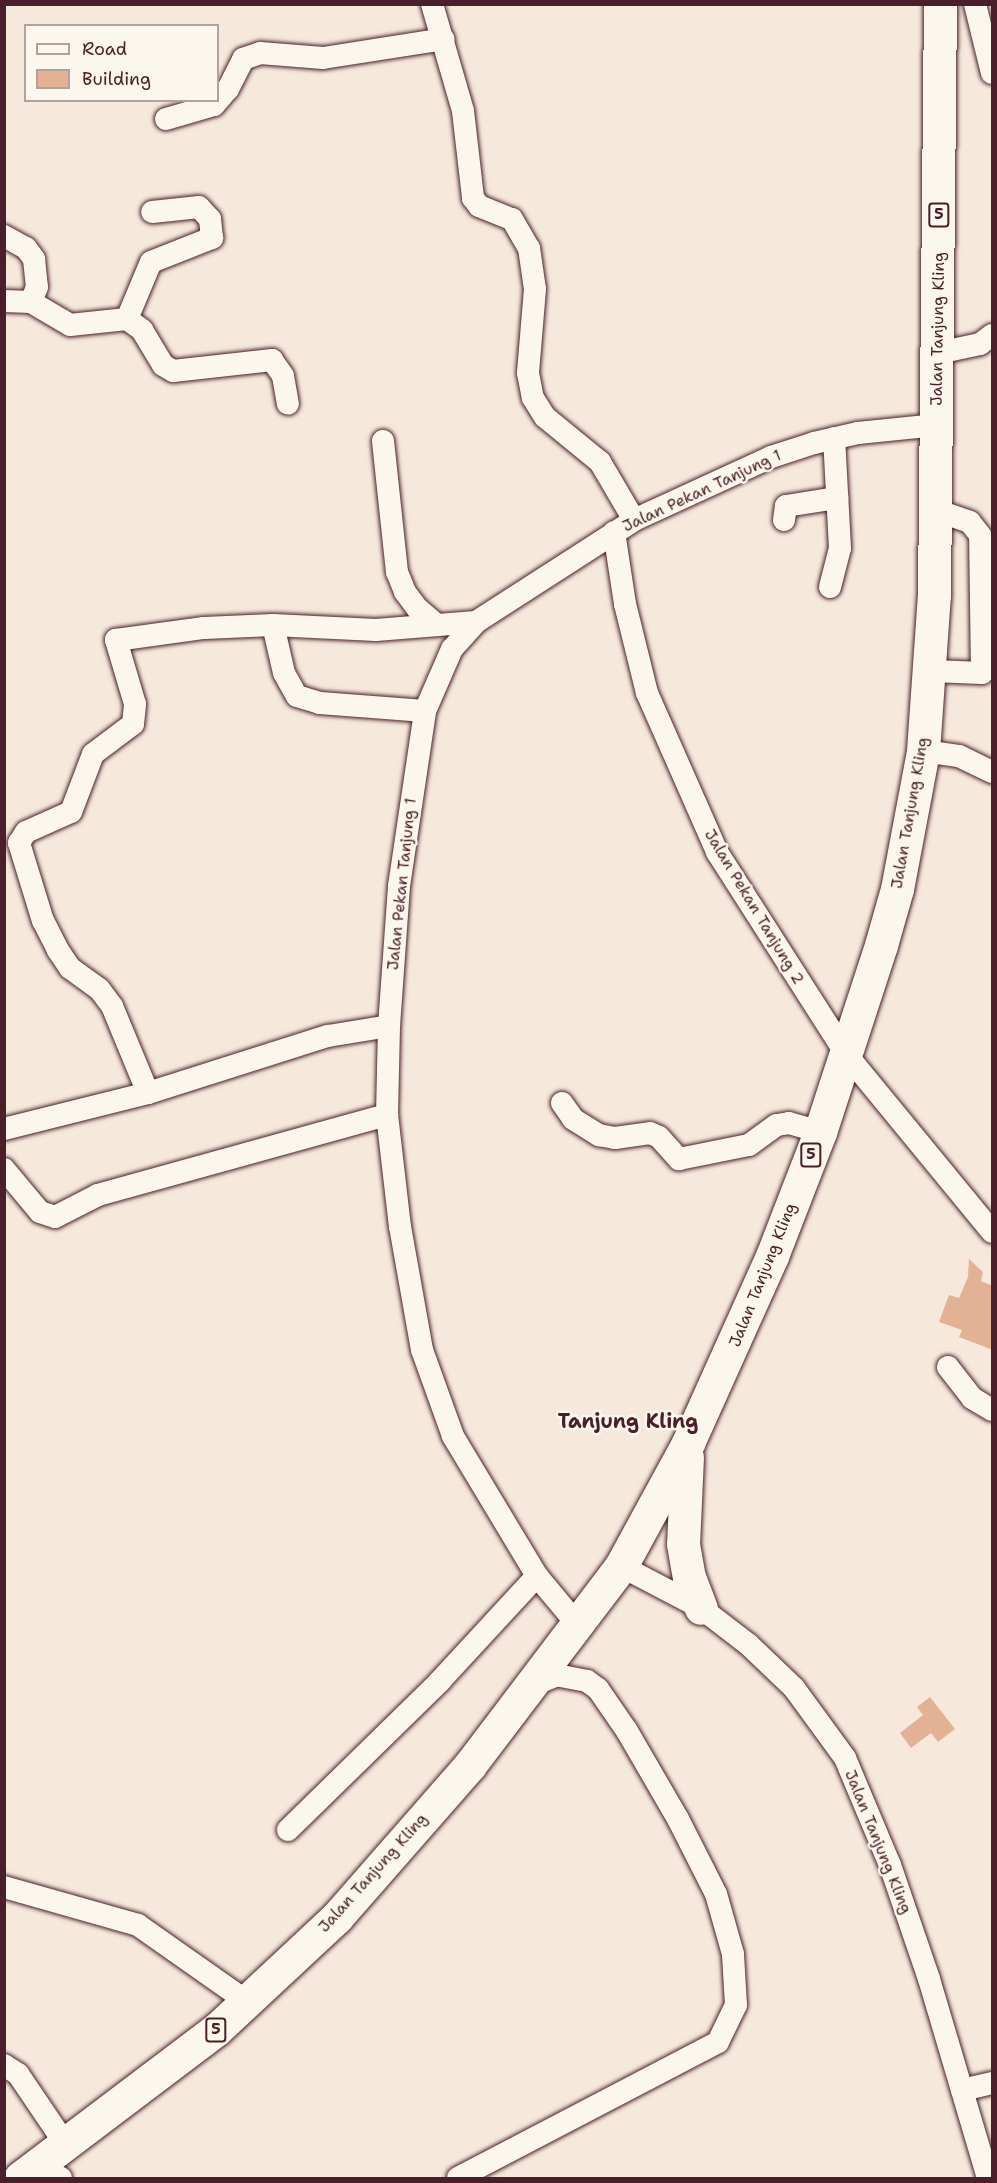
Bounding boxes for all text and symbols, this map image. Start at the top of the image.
legend [24,24,219,102]
text: Road [82,37,127,61]
text: Building [82,67,151,91]
road number: 5 [927,203,951,227]
street label: Jalan Tanjung Kling [927,252,949,406]
street label: Jalan Pekan Tanjung 1 [619,446,785,536]
street label: Jalan Tanjung Kling [887,736,933,890]
street label: Jalan Pekan Tanjung 1 [383,797,421,971]
street label: Jalan Pekan Tanjung 2 [700,826,808,988]
road number: 5 [799,1143,823,1167]
street label: Jalan Tanjung Kling [725,1200,801,1350]
district label: Tanjung Kling [558,1409,698,1433]
street label: Jalan Tanjung Kling [840,1767,916,1917]
street label: Jalan Tanjung Kling [314,1809,432,1937]
road number: 5 [204,2018,228,2042]

